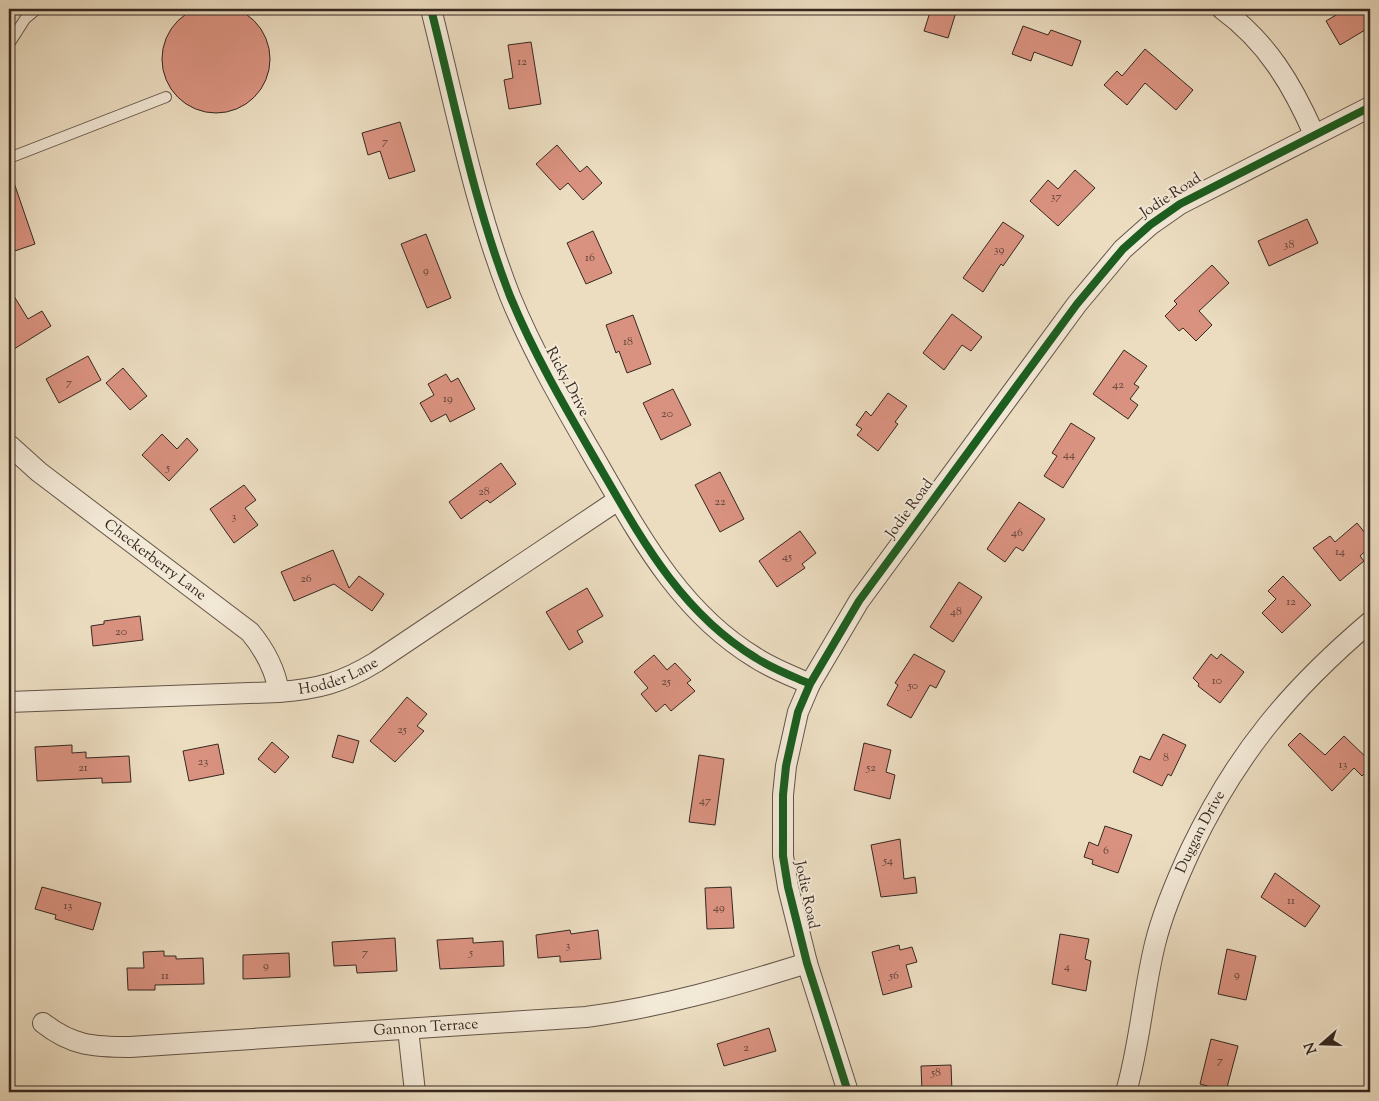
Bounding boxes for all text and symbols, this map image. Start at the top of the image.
house number: 12 [517,53,527,71]
house number: 7 [382,133,388,151]
street label: Jodie Road [1135,168,1206,224]
house number: 37 [1051,188,1061,206]
house number: 38 [1284,236,1294,254]
house number: 39 [994,241,1004,259]
house number: 16 [585,249,595,267]
house number: 9 [423,262,429,280]
house number: 18 [623,333,633,351]
street label: Ricky Drive [540,343,594,421]
house number: 7 [66,374,72,392]
house number: 42 [1112,376,1124,394]
house number: 19 [443,390,453,408]
house number: 20 [661,405,673,423]
house number: 44 [1063,446,1075,464]
house number: 5 [165,459,170,477]
street label: Jodie Road [881,474,939,544]
house number: 28 [478,483,490,501]
house number: 22 [714,493,726,511]
house number: 3 [232,508,237,526]
street label: Checkerberry Lane [99,514,211,606]
house number: 46 [1011,524,1023,542]
house number: 14 [1335,543,1345,561]
house number: 45 [782,548,792,566]
house number: 26 [300,570,312,588]
house number: 12 [1286,593,1296,611]
house number: 48 [950,603,962,621]
house number: 20 [115,623,127,641]
street label: Hodder Lane [297,652,382,700]
house number: 10 [1212,672,1222,690]
house number: 25 [661,673,671,691]
house number: 50 [907,677,918,695]
house number: 25 [397,721,407,739]
house number: 8 [1163,749,1169,767]
house number: 23 [198,753,208,771]
house number: 13 [1339,756,1348,774]
house number: 21 [78,759,88,777]
house number: 52 [865,759,876,777]
street label: Duggan Drive [1171,787,1230,877]
house number: 47 [699,792,711,810]
house number: 6 [1103,842,1109,860]
house number: 54 [882,852,893,870]
street label: Jodie Road [788,858,824,931]
house number: 11 [1287,892,1295,910]
house number: 13 [64,897,73,915]
house number: 49 [713,899,725,917]
house number: 3 [566,937,571,955]
house number: 7 [362,944,368,962]
house number: 5 [468,944,473,962]
house number: 9 [263,957,269,975]
house number: 4 [1064,958,1070,976]
house number: 9 [1234,966,1240,984]
house number: 11 [161,967,169,985]
house number: 56 [888,967,899,985]
street label: Gannon Terrace [373,1014,479,1041]
north arrow [1296,1018,1346,1068]
house number: 2 [743,1039,749,1057]
text: N [1300,1039,1323,1056]
house number: 7 [1217,1052,1223,1070]
house number: 58 [930,1064,941,1082]

